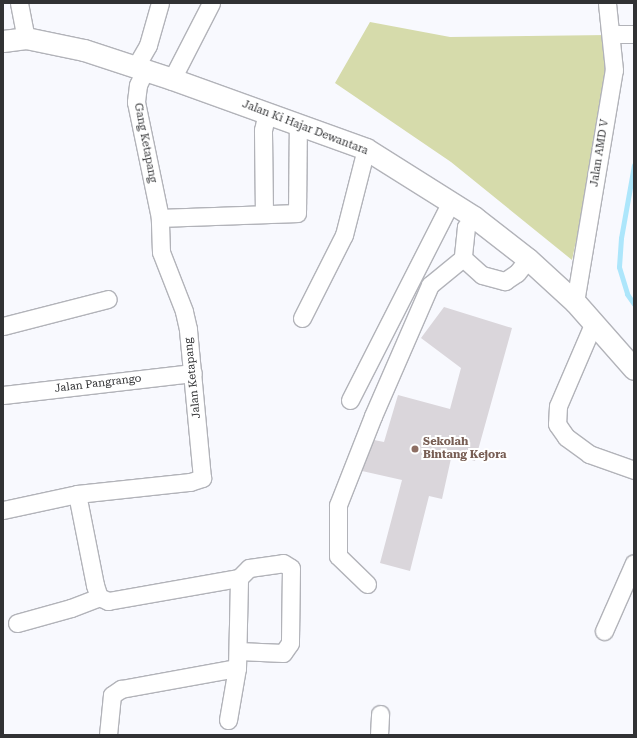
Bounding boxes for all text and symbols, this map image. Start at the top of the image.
street label: Jalan Ki Hajar Dewantara [240,98,370,158]
street label: Gang Ketapang [131,102,159,184]
street label: Jalan AMD V [588,118,612,188]
street label: Jalan Ketapang [182,337,204,419]
street label: Jalan Pangrango [54,372,142,396]
place label: Sekolah Bintang Kejora [423,436,507,462]
marker: Sekolah Bintang Kejora [410,444,420,454]

